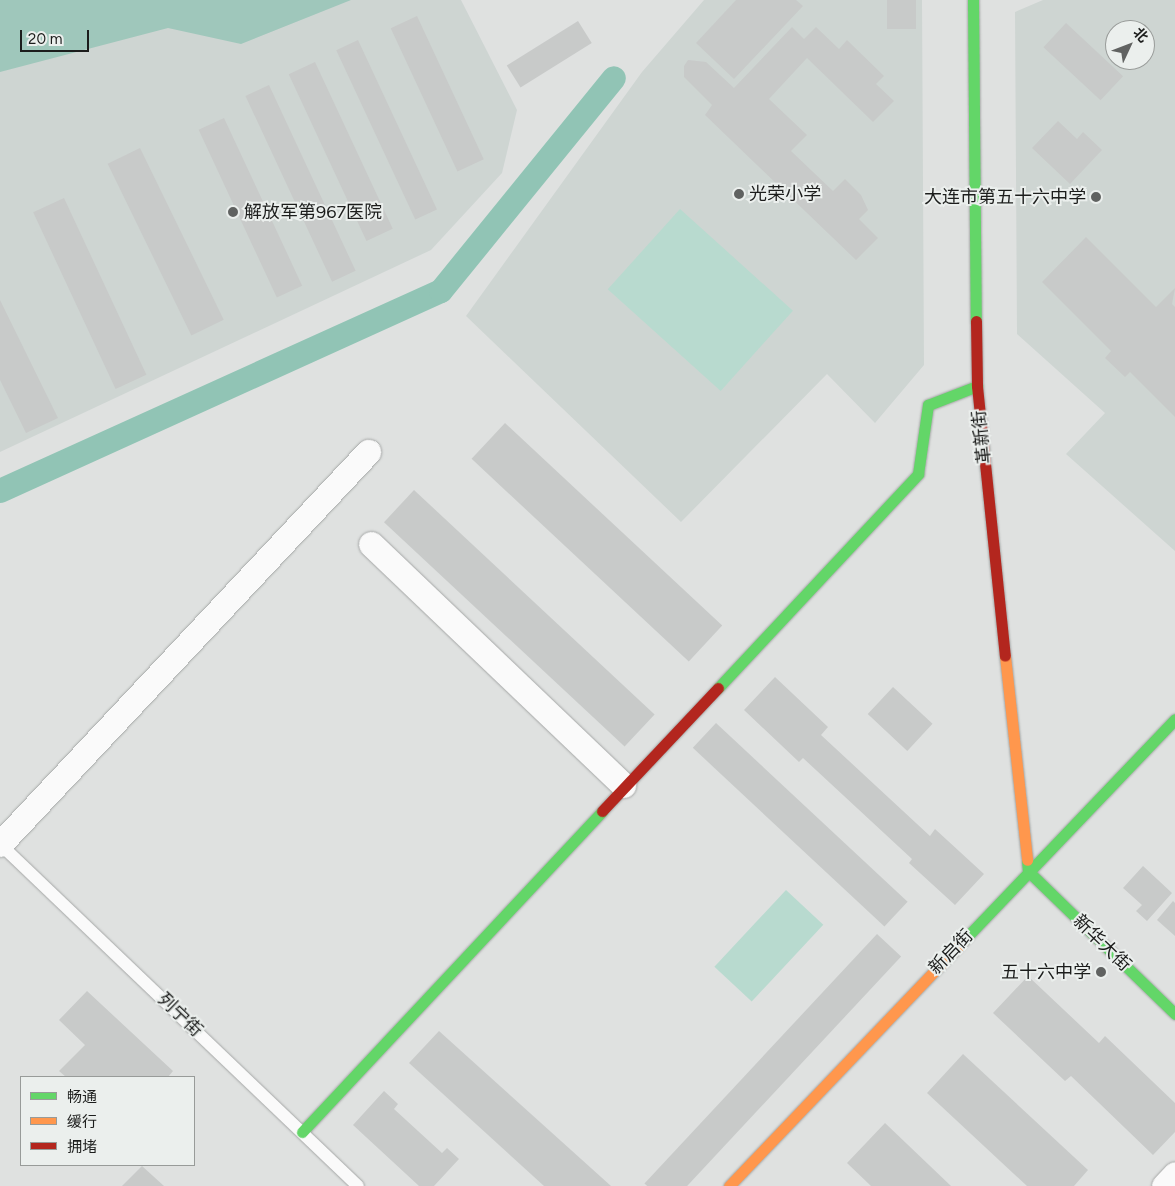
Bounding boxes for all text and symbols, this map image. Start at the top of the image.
scale bar [22,20,91,52]
north arrow [1105,20,1155,70]
text: 北 [1130,24,1152,46]
text: 20 m [28,30,62,48]
place label: 光荣小学 [749,183,821,205]
place label: 大连市第五十六中学 [924,186,1086,208]
marker: 光荣小学 [733,188,745,200]
marker: 大连市第五十六中学 [1090,191,1102,203]
place label: 解放军第967医院 [244,201,382,223]
marker: 解放军第967医院 [226,205,240,219]
street label: 革新街 [968,409,996,465]
street label: 新华大街 [1069,910,1135,976]
street label: 新启街 [924,925,978,979]
place label: 五十六中学 [1001,961,1091,983]
marker: 五十六中学 [1095,966,1107,978]
street label: 列宁街 [153,988,207,1042]
legend [20,1076,195,1166]
text: 畅通 [67,1088,97,1106]
text: 缓行 [67,1113,97,1131]
text: 拥堵 [67,1138,97,1156]

